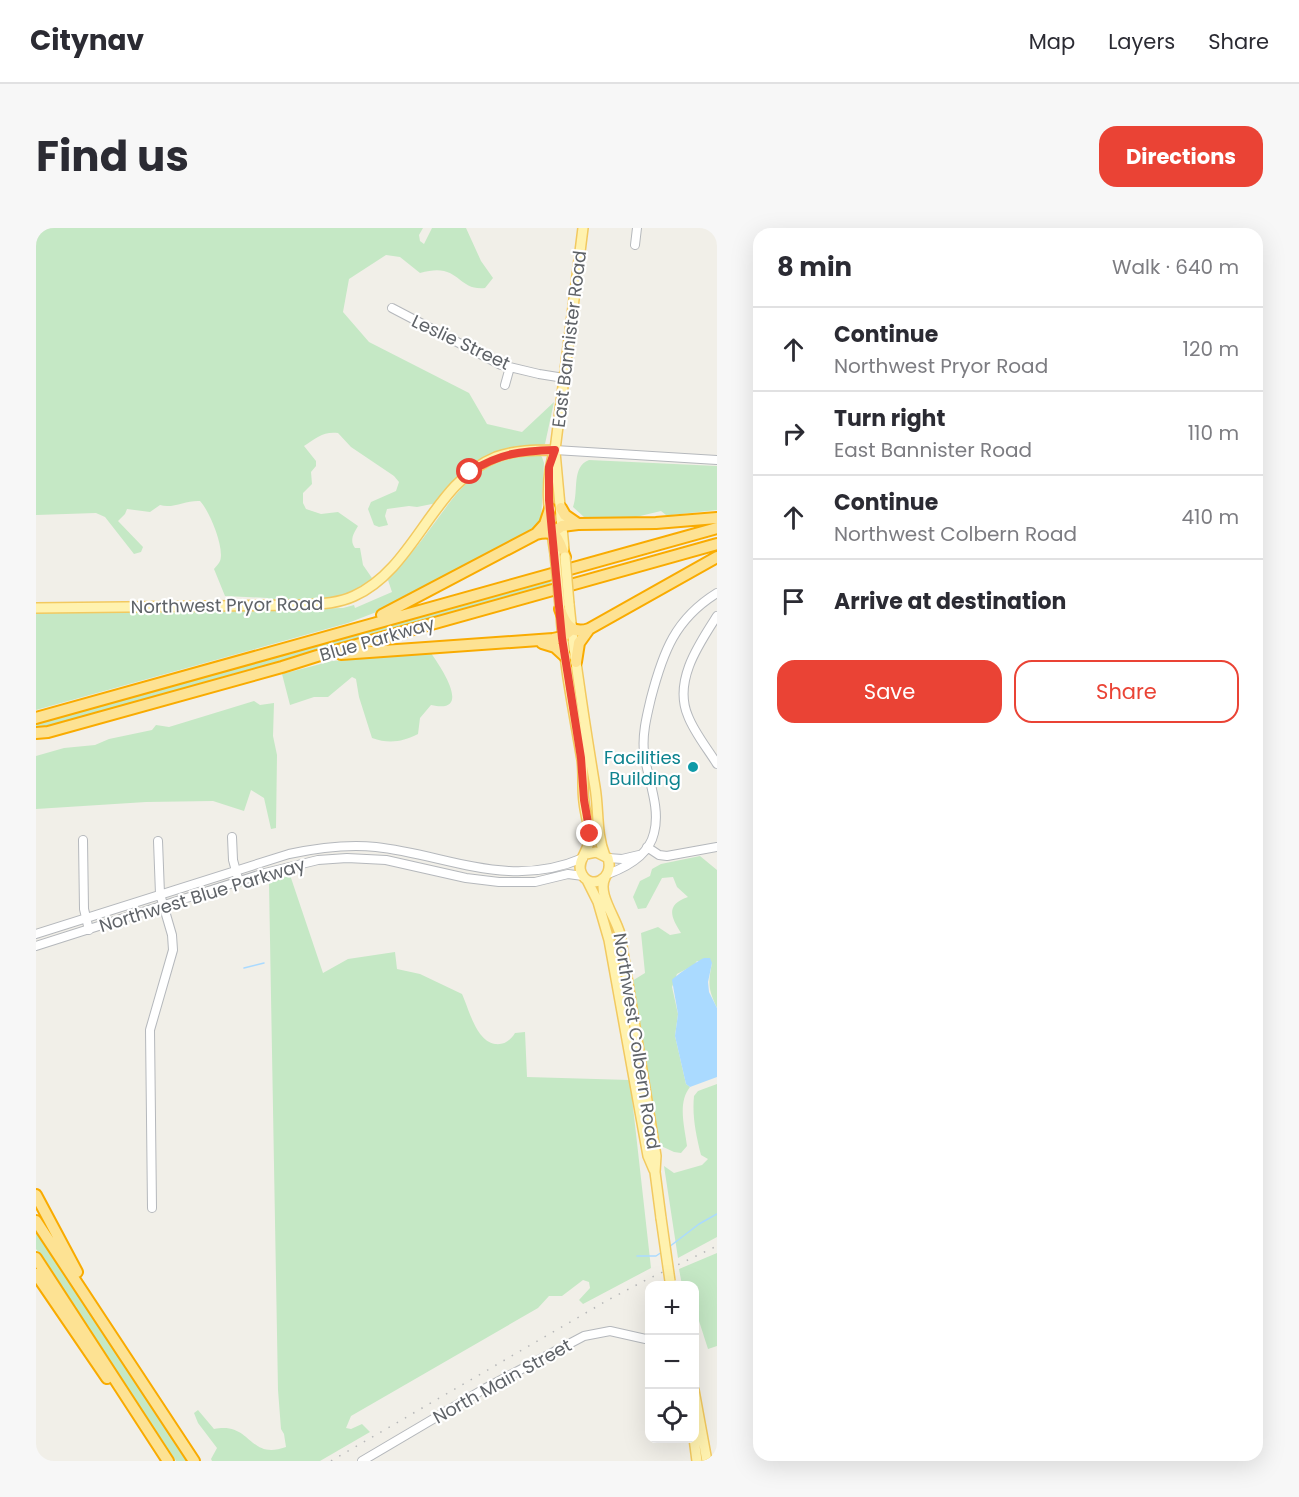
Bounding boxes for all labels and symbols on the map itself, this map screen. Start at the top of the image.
street label: East Bannister Road [546,249,592,429]
street label: Leslie Street [408,308,514,376]
route start [456,458,482,484]
street label: Northwest Pryor Road [130,591,324,619]
street label: Blue Parkway [317,611,437,667]
place label: Facilities Building [604,745,681,791]
marker: Facilities Building [686,760,700,774]
route end [576,820,602,846]
street label: Northwest Blue Parkway [96,852,308,938]
street label: Northwest Colbern Road [608,931,666,1151]
street label: North Main Street [428,1333,576,1429]

